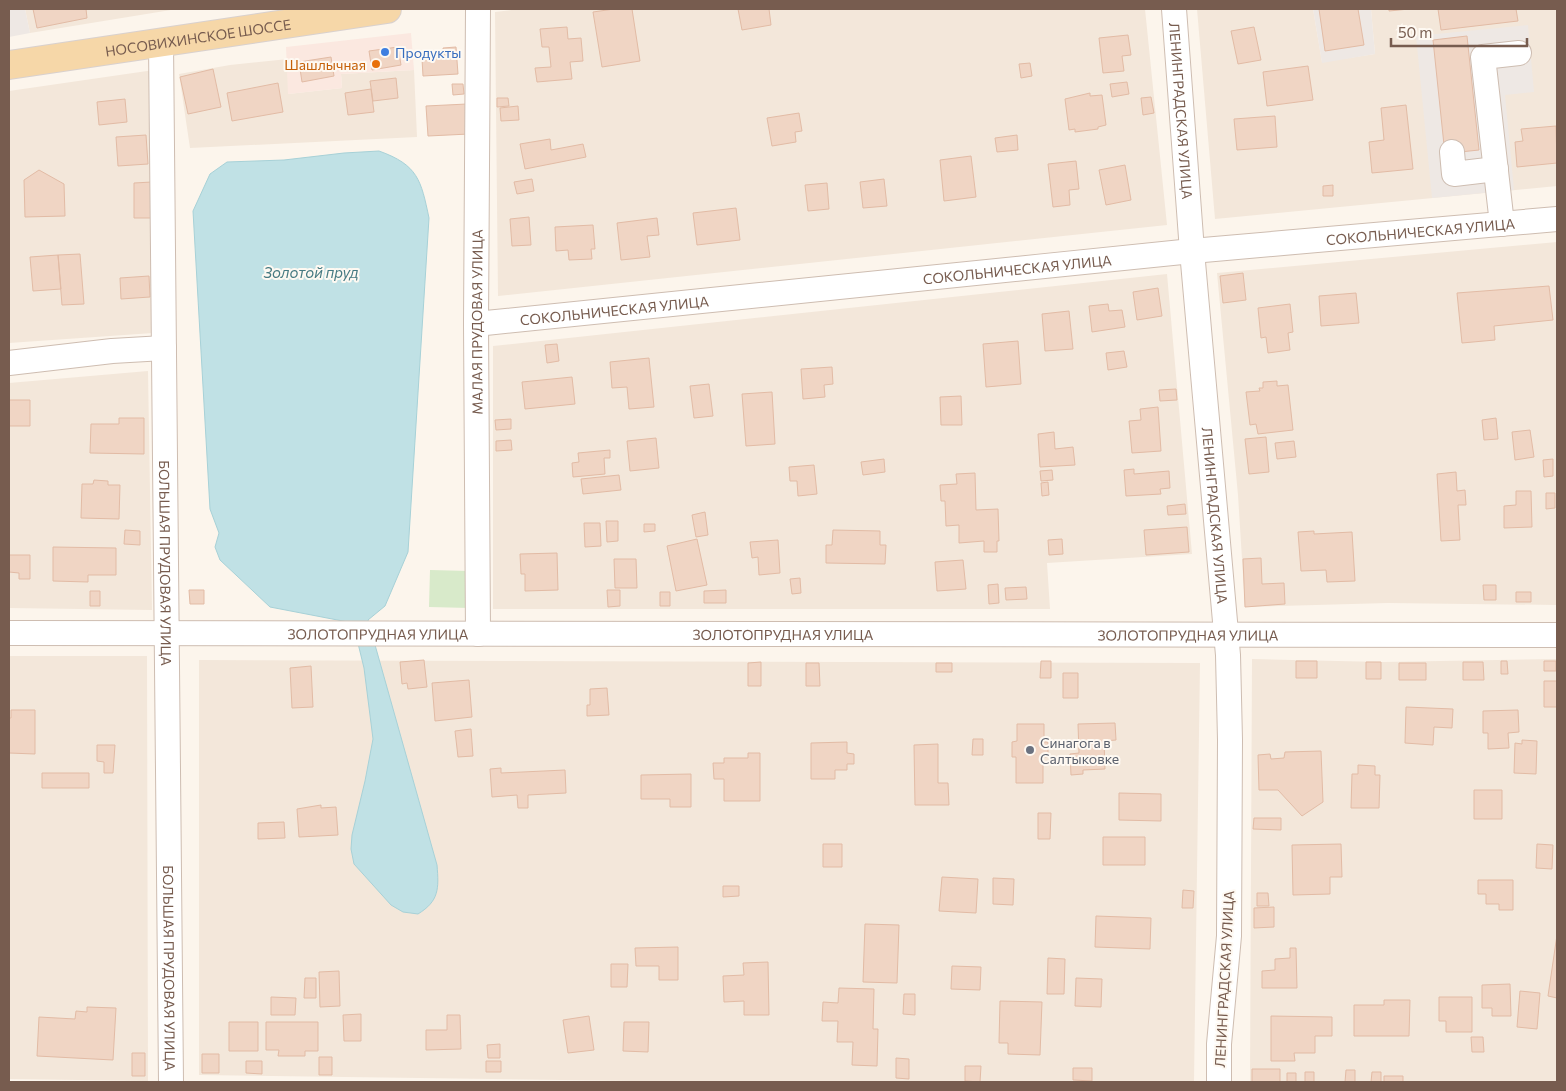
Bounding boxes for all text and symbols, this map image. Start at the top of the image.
street label: НОСОВИХИНСКОЕ ШОССЕ [104,15,292,59]
scale bar [1391,15,1527,47]
street label: ЛЕНИНГРАДСКАЯ УЛИЦА [1167,22,1197,200]
text: 50 m [1398,23,1432,41]
place label: Продукты [395,44,461,61]
marker: Продукты [379,46,391,58]
place label: Шашлычная [284,56,366,73]
marker: Шашлычная [370,58,382,70]
street label: СОКОЛЬНИЧЕСКАЯ УЛИЦА [1325,214,1516,248]
street label: МАЛАЯ ПРУДОВАЯ УЛИЦА [467,229,485,415]
street label: СОКОЛЬНИЧЕСКАЯ УЛИЦА [922,251,1113,287]
water label: Золотой пруд [263,263,359,281]
street label: СОКОЛЬНИЧЕСКАЯ УЛИЦА [519,292,710,328]
street label: ЛЕНИНГРАДСКАЯ УЛИЦА [1199,426,1232,605]
street label: БОЛЬШАЯ ПРУДОВАЯ УЛИЦА [157,460,175,666]
street label: ЗОЛОТОПРУДНАЯ УЛИЦА [288,625,469,642]
street label: ЗОЛОТОПРУДНАЯ УЛИЦА [693,625,874,643]
street label: ЗОЛОТОПРУДНАЯ УЛИЦА [1098,626,1279,643]
place label: Синагога в Салтыковке [1040,734,1119,767]
marker: Синагога в Салтыковке [1024,744,1036,756]
street label: БОЛЬШАЯ ПРУДОВАЯ УЛИЦА [160,865,179,1071]
street label: ЛЕНИНГРАДСКАЯ УЛИЦА [1211,890,1237,1068]

